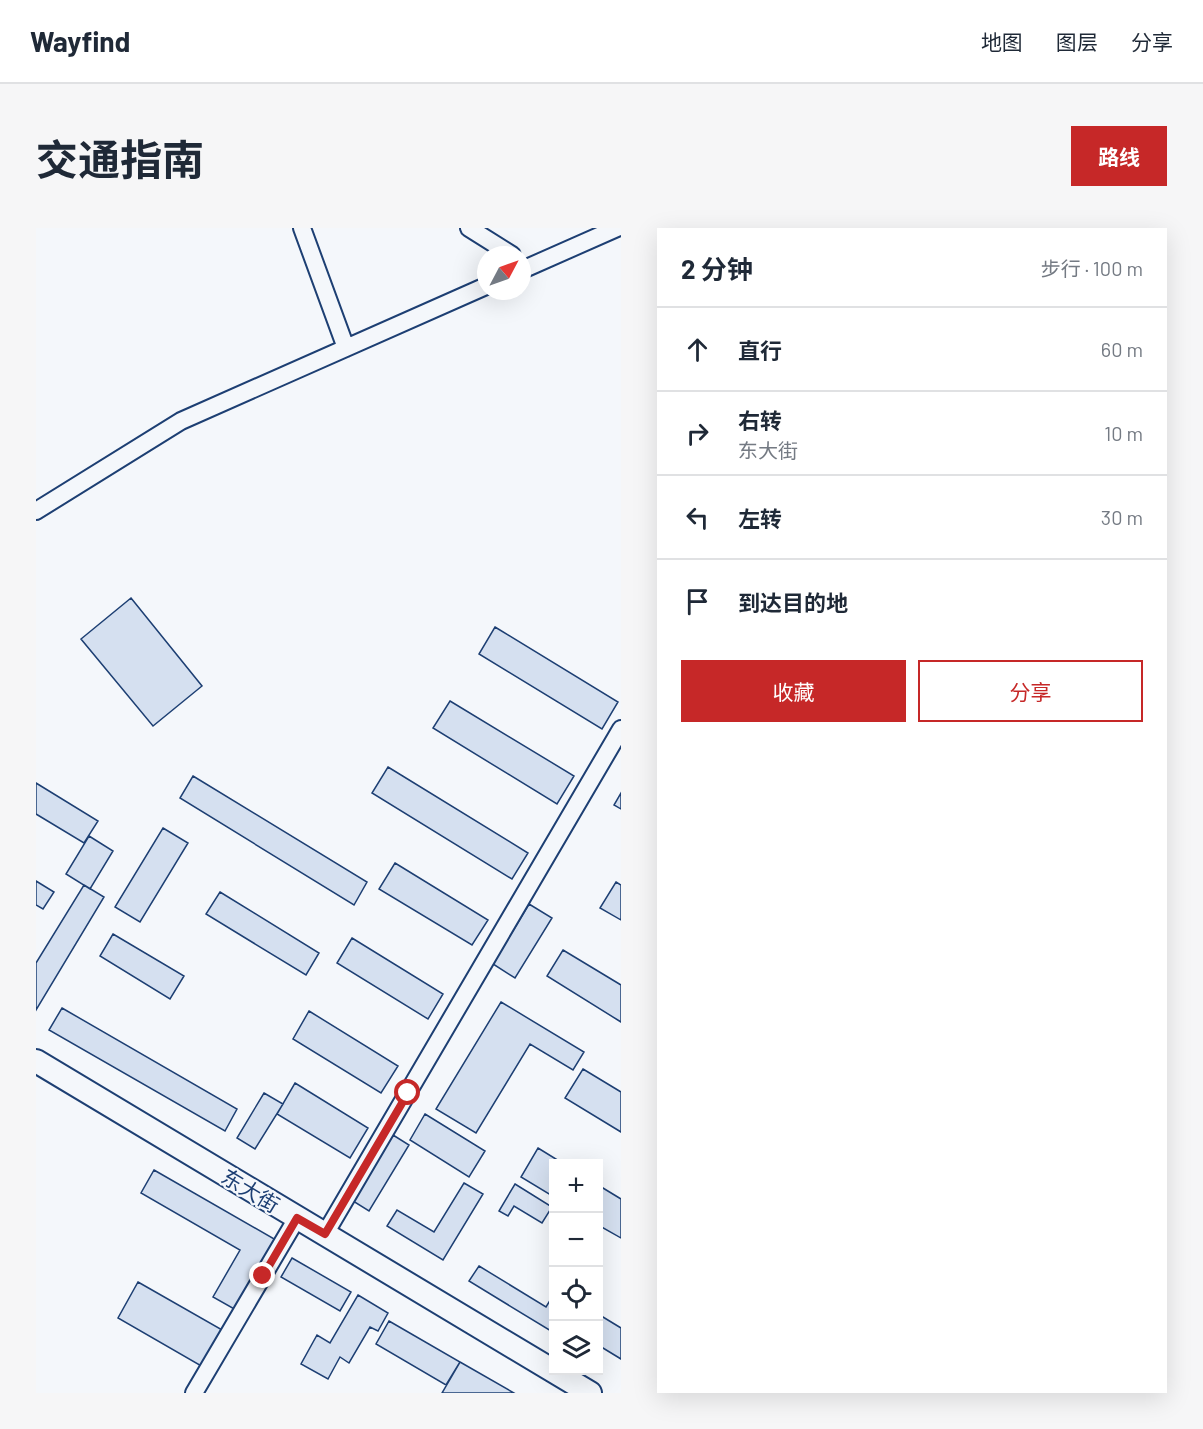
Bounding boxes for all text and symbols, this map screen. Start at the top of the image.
text: Wayfind [30,24,130,58]
text: 地图 [981,29,1023,54]
text: 图层 [1056,29,1098,54]
text: 分享 [1131,29,1173,54]
button: 路线 [1071,126,1167,186]
text: 交通指南 [36,133,204,183]
north arrow [477,246,531,300]
text: 2 分钟 [681,253,753,284]
text: 步行 · 100 m [1041,256,1143,280]
icon: ahead [681,333,714,366]
text: 直行 [738,337,782,363]
text: 60 m [1101,337,1143,361]
text: 右转 [738,407,782,433]
icon: right [681,417,714,450]
text: 10 m [1104,421,1143,445]
text: 东大街 [738,438,798,462]
icon: left [681,501,714,534]
text: 左转 [738,505,782,531]
text: 30 m [1101,505,1143,529]
icon: arrive [681,585,714,618]
text: 到达目的地 [738,589,848,615]
button: 收藏 [681,660,906,722]
button: 分享 [918,660,1143,722]
route start [394,1079,420,1105]
map controls [549,1159,603,1375]
button: + [549,1159,603,1213]
street label: 东大街 [218,1163,284,1217]
button: − [549,1213,603,1267]
route end [249,1262,275,1288]
button: locate [549,1267,603,1321]
button: layers [549,1321,603,1375]

